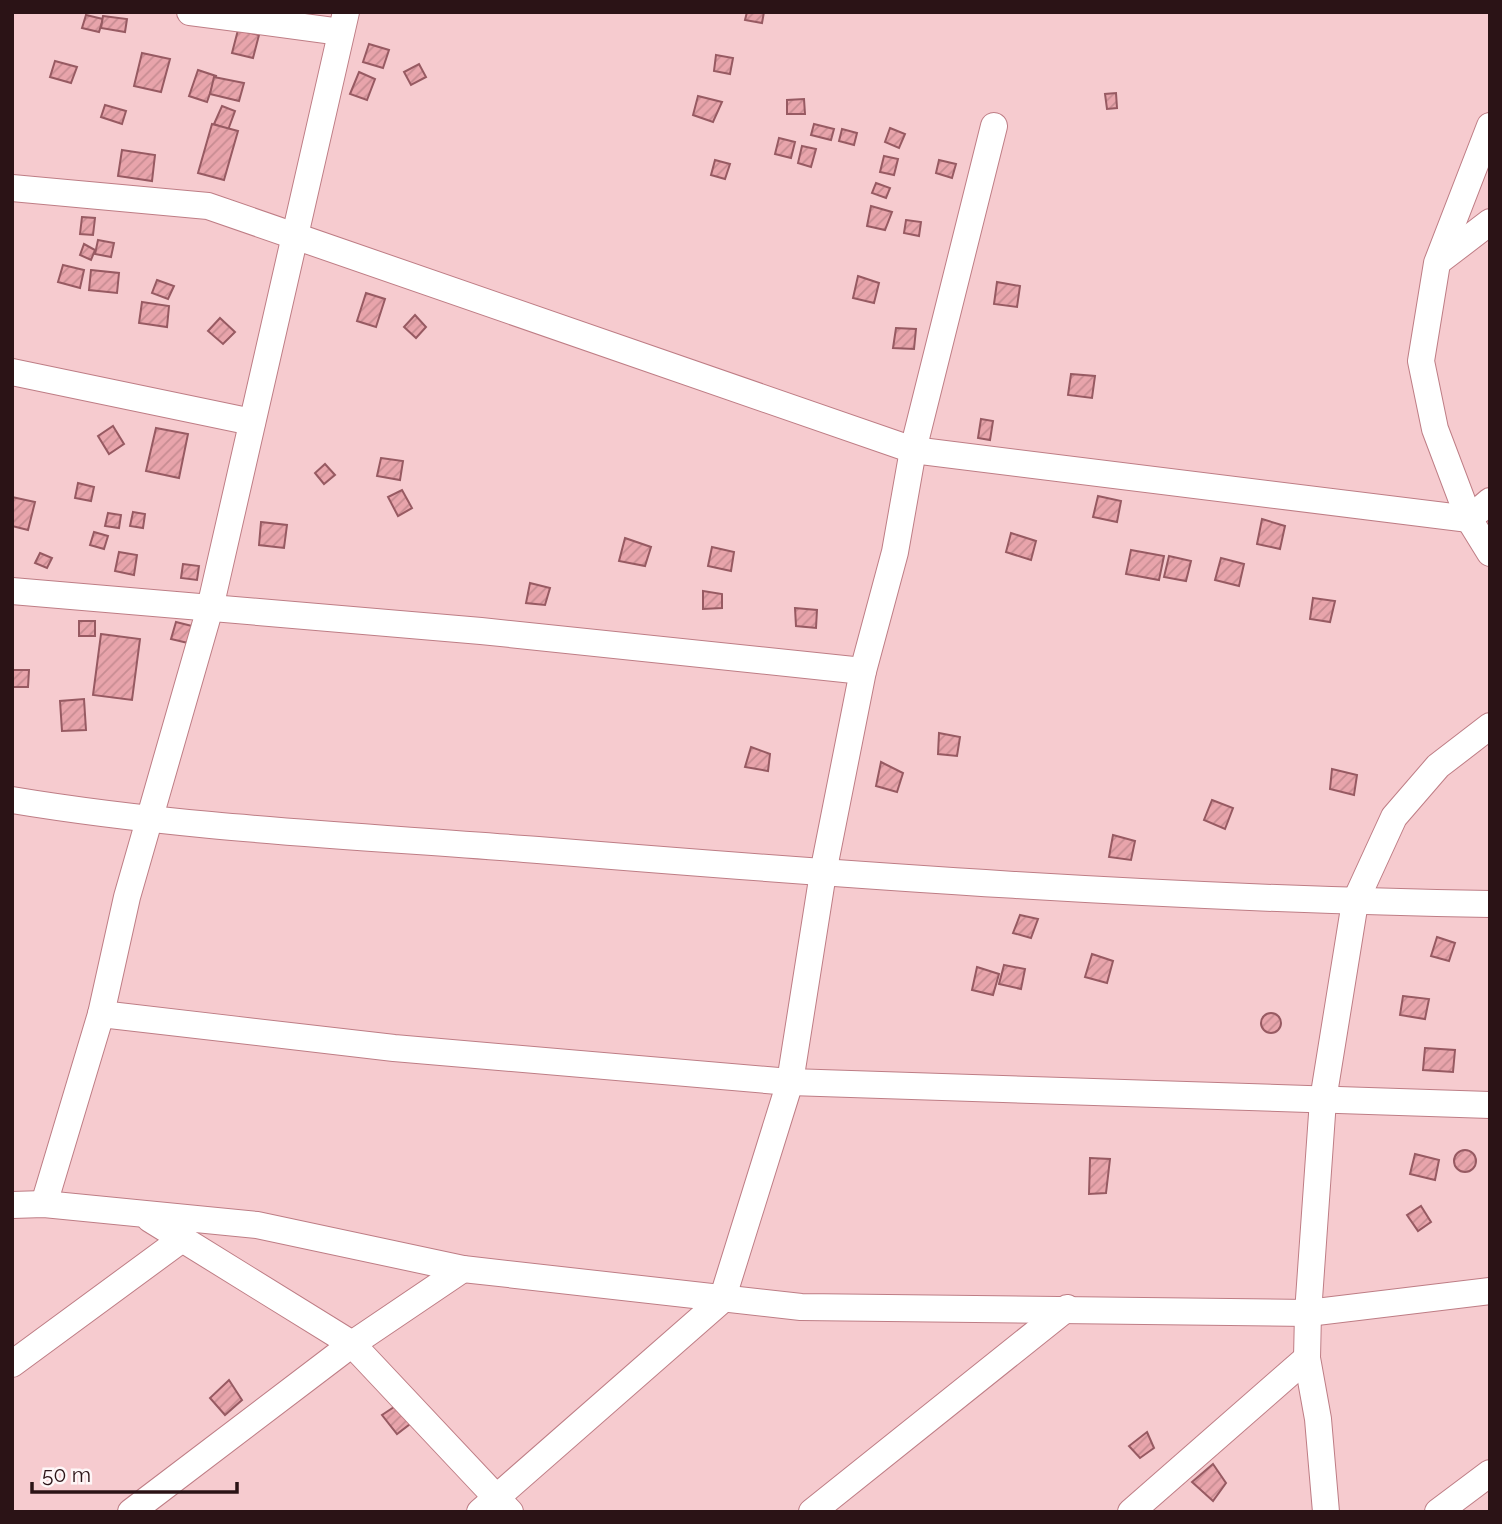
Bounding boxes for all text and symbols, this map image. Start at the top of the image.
scale bar [32,1450,236,1494]
text: 50 m [42,1462,91,1487]

